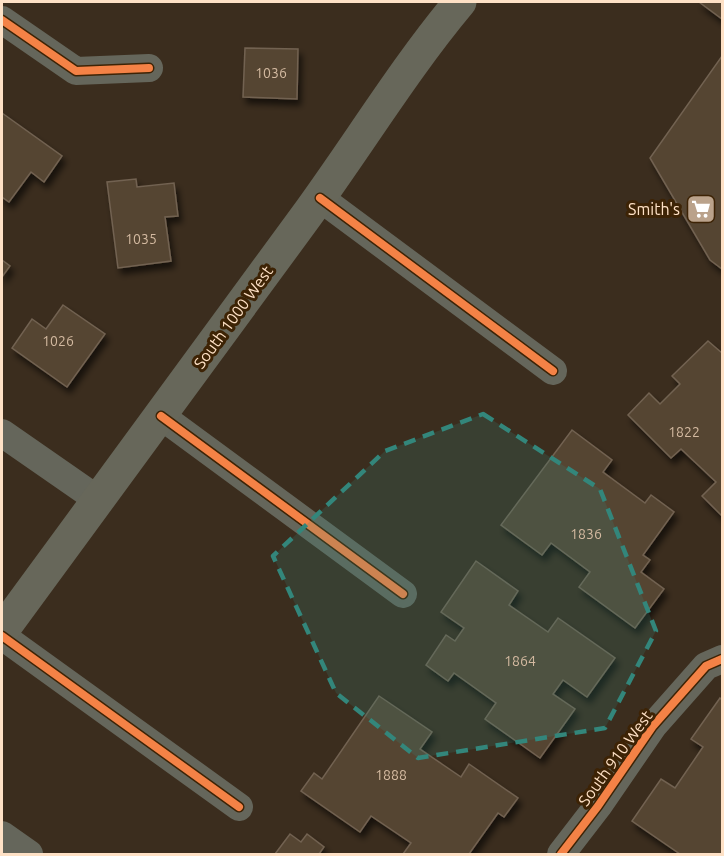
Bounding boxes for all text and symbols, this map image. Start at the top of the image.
house number: 1036 [255,65,287,81]
supermarket icon: Smith's [685,193,717,225]
place label: Smith's [628,200,680,218]
house number: 1035 [125,231,157,247]
street label: South 1000 West [190,262,277,372]
house number: 1026 [42,333,74,349]
house number: 1822 [668,424,700,440]
house number: 1836 [570,526,602,542]
house number: 1864 [504,653,536,669]
street label: South 910 West [574,706,656,809]
house number: 1888 [375,767,407,783]

